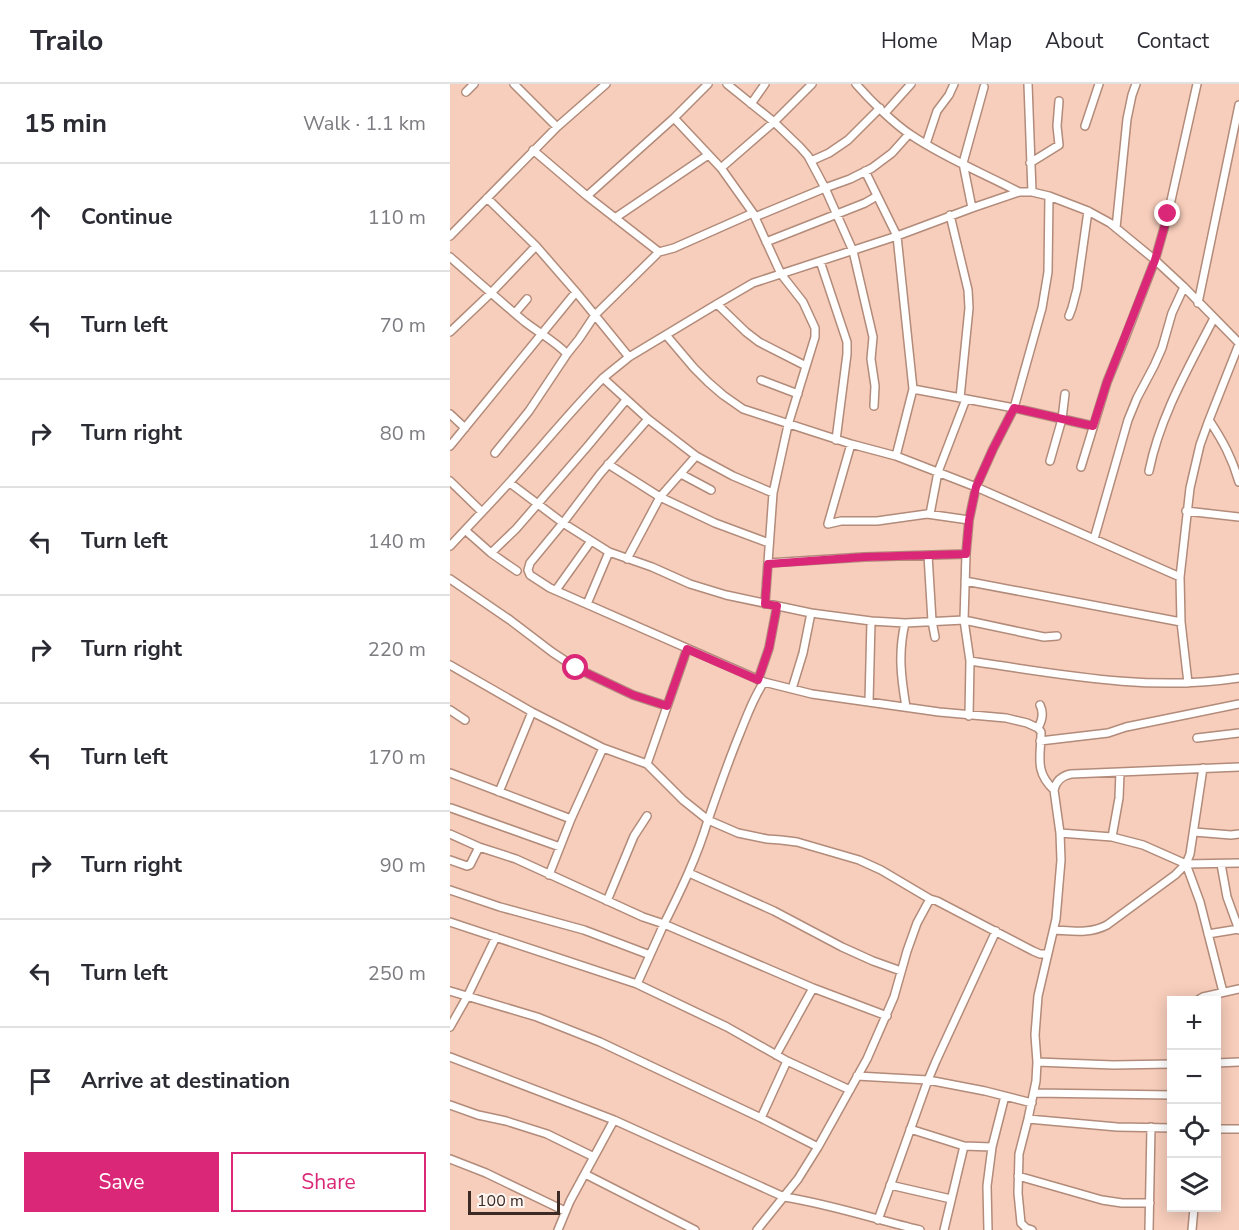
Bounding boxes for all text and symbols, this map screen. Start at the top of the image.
text: Trailo [30,22,103,60]
text: Home [881,27,938,55]
text: Map [971,27,1012,55]
text: About [1045,27,1103,55]
text: Contact [1136,27,1209,55]
text: 15 min [24,106,107,141]
text: Walk · 1.1 km [303,110,426,137]
route end [1154,200,1180,226]
icon: ahead [24,201,57,234]
text: Continue [81,202,172,232]
text: 110 m [368,204,426,231]
icon: left [24,309,57,342]
text: Turn left [81,310,168,340]
text: 70 m [380,312,426,339]
icon: right [24,417,57,450]
text: Turn right [81,418,182,448]
text: 80 m [380,420,426,447]
icon: left [24,525,57,558]
text: Turn left [81,526,168,556]
text: 140 m [368,528,426,555]
icon: right [24,633,57,666]
text: Turn right [81,634,182,664]
text: 220 m [368,636,426,663]
route start [562,654,588,680]
icon: left [24,741,57,774]
text: Turn left [81,742,168,772]
text: 170 m [368,744,426,771]
icon: right [24,849,57,882]
text: Turn right [81,850,182,880]
text: 90 m [380,852,426,879]
icon: left [24,957,57,990]
text: Turn left [81,958,168,988]
text: 250 m [368,960,426,987]
map controls [1167,996,1221,1212]
button: + [1167,996,1221,1050]
button: − [1167,1050,1221,1104]
icon: arrive [24,1065,57,1098]
text: Arrive at destination [81,1066,290,1096]
button: locate [1167,1104,1221,1158]
button: Save [24,1152,219,1212]
button: Share [231,1152,426,1212]
button: layers [1167,1158,1221,1212]
scale bar [468,1188,560,1216]
text: 100 m [477,1190,524,1212]

